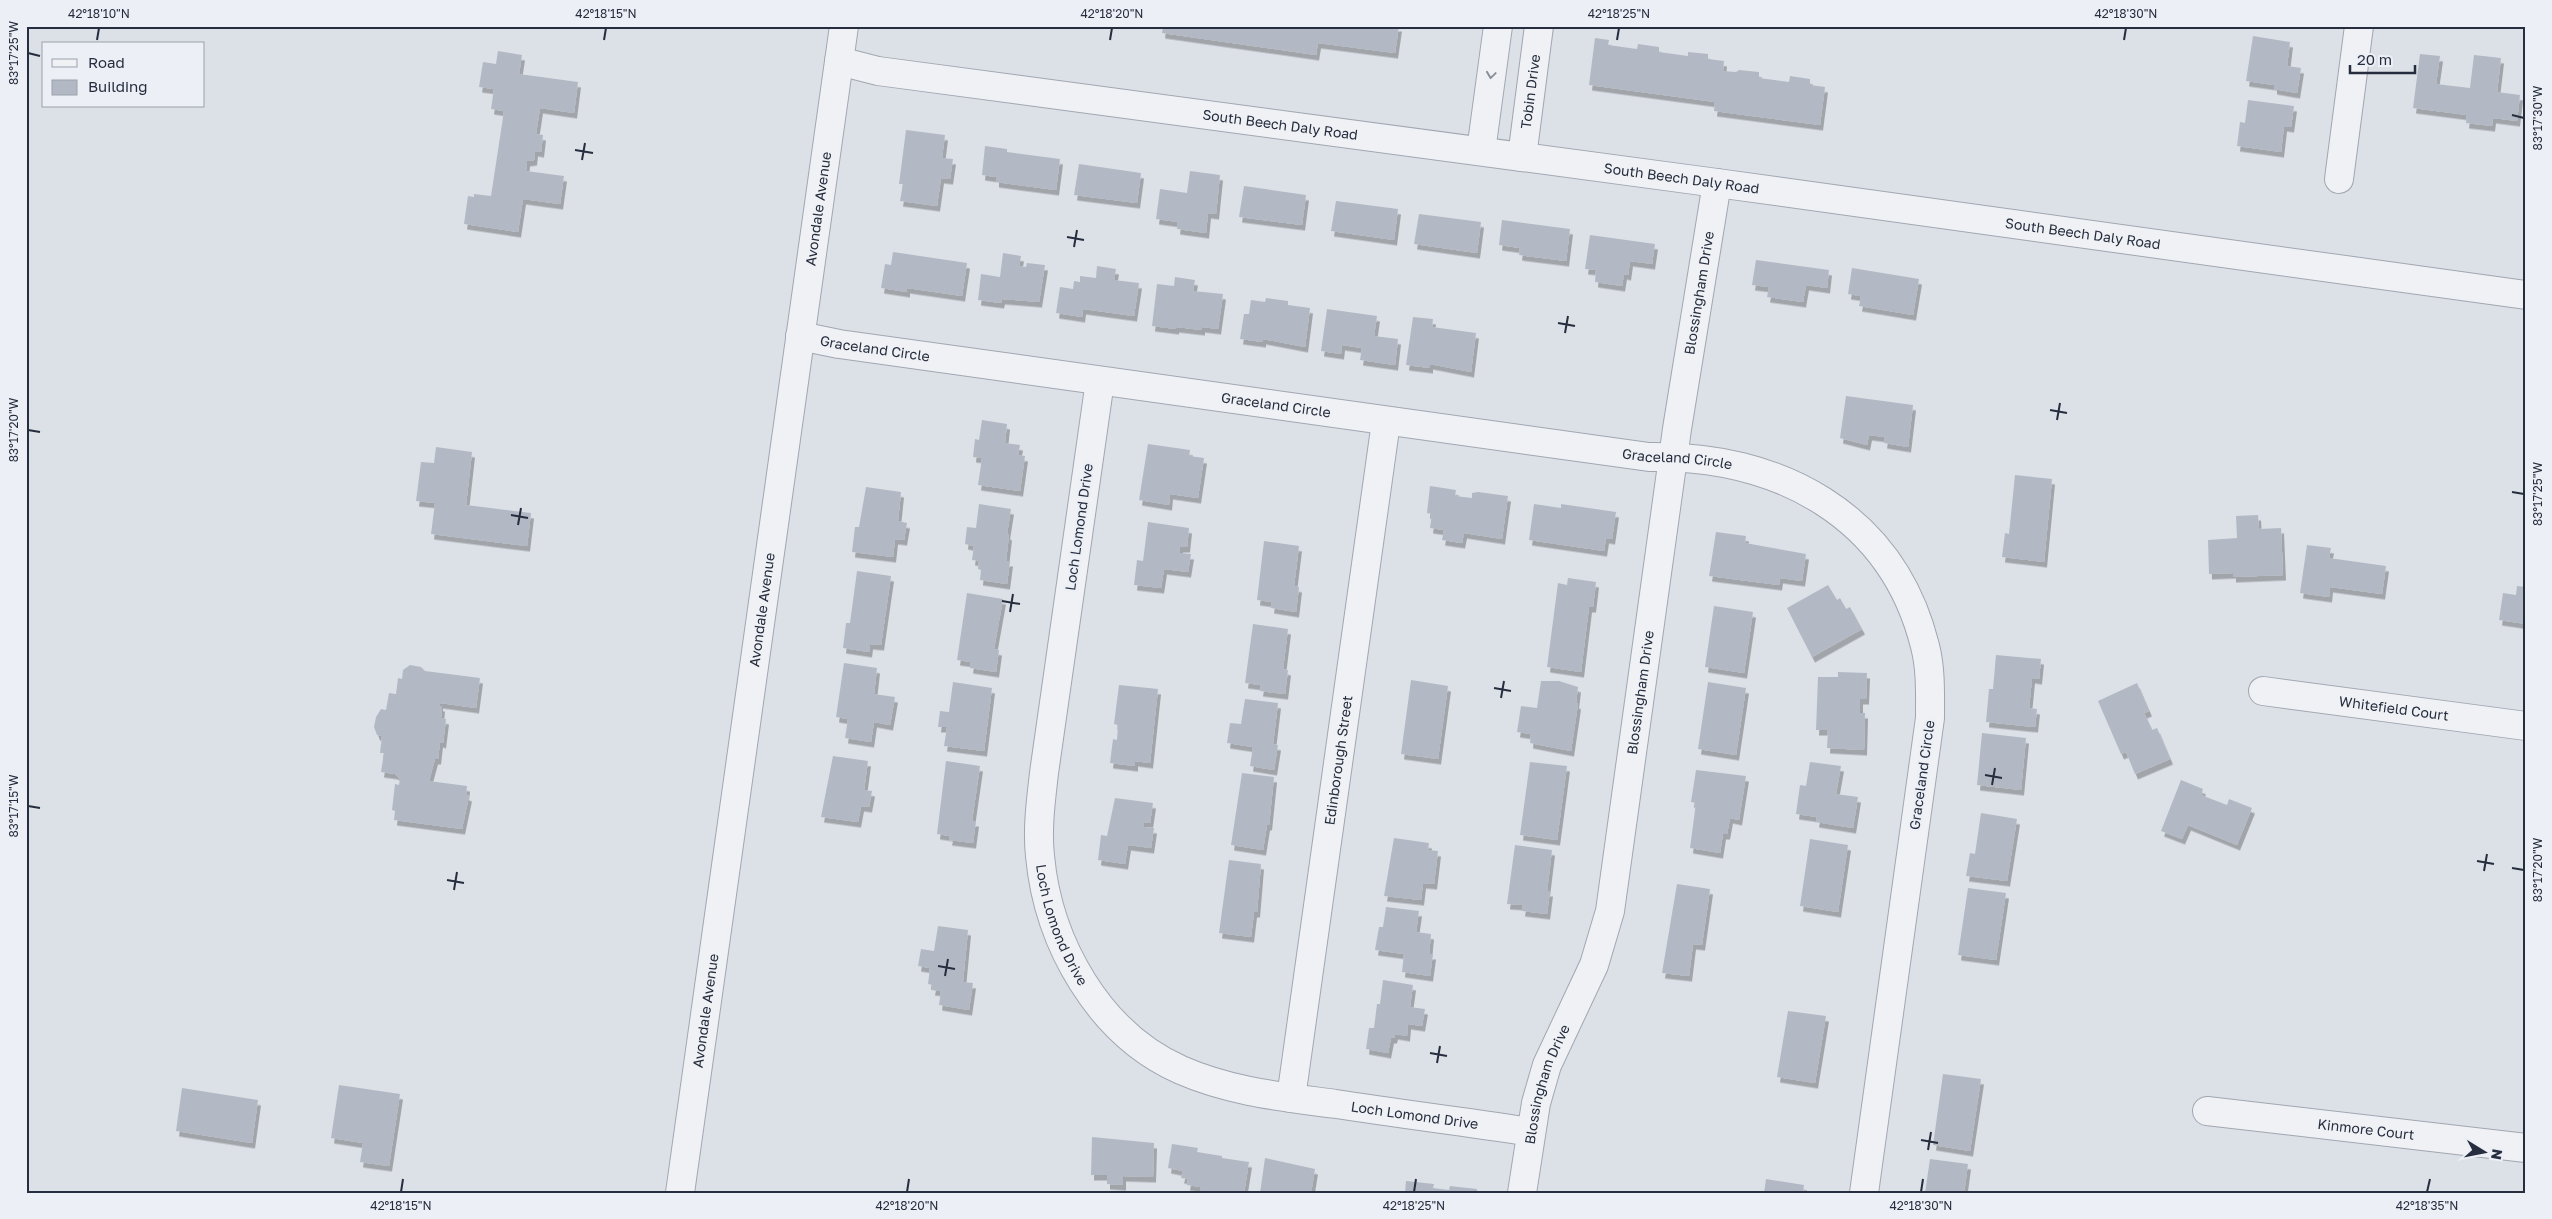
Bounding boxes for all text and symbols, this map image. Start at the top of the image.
text: 42°18'10"N [68,6,130,21]
text: 42°18'15"N [575,6,637,21]
text: 42°18'20"N [1081,6,1143,21]
text: 42°18'25"N [1588,6,1650,21]
text: 42°18'30"N [2094,6,2158,21]
text: 83°17'25"W [6,20,21,85]
legend [42,42,205,108]
scale bar [2350,42,2414,74]
text: 20 m [2357,50,2392,68]
text: Road [88,53,125,71]
street label: Tobin Drive [1517,53,1543,130]
one-way arrow [1487,70,1497,79]
text: Building [88,77,148,95]
text: 83°17'30"W [2530,85,2545,150]
street label: South Beech Daly Road [1201,105,1359,143]
street label: Avondale Avenue [801,150,834,267]
street label: South Beech Daly Road [1603,159,1760,197]
street label: South Beech Daly Road [2004,214,2162,252]
street label: Blossingham Drive [1680,230,1717,356]
street label: Graceland Circle [819,331,931,365]
street label: Graceland Circle [1220,388,1332,421]
text: 83°17'20"W [6,397,21,462]
street label: Graceland Circle [1621,444,1734,473]
text: 83°17'25"W [2530,461,2545,526]
street label: Loch Lomond Drive [1061,462,1096,592]
street label: Avondale Avenue [745,551,778,668]
street label: Blossingham Drive [1623,629,1657,756]
street label: Whitefield Court [2338,692,2450,724]
street label: Edinborough Street [1320,694,1355,826]
street label: Graceland Circle [1905,719,1938,831]
text: 83°17'15"W [6,774,21,838]
text: 83°17'20"W [2530,837,2545,902]
street label: Loch Lomond Drive [1033,863,1092,989]
street label: Avondale Avenue [689,953,722,1069]
street label: Blossingham Drive [1521,1021,1573,1145]
street label: Loch Lomond Drive [1350,1097,1479,1132]
street label: Kinmore Court [2317,1115,2415,1143]
north arrow [2460,1126,2510,1176]
text: N [2488,1148,2507,1161]
text: 42°18'15"N [370,1198,432,1213]
text: 42°18'20"N [876,1198,938,1213]
text: 42°18'25"N [1383,1198,1445,1213]
text: 42°18'30"N [1889,1198,1953,1213]
text: 42°18'35"N [2396,1198,2458,1213]

